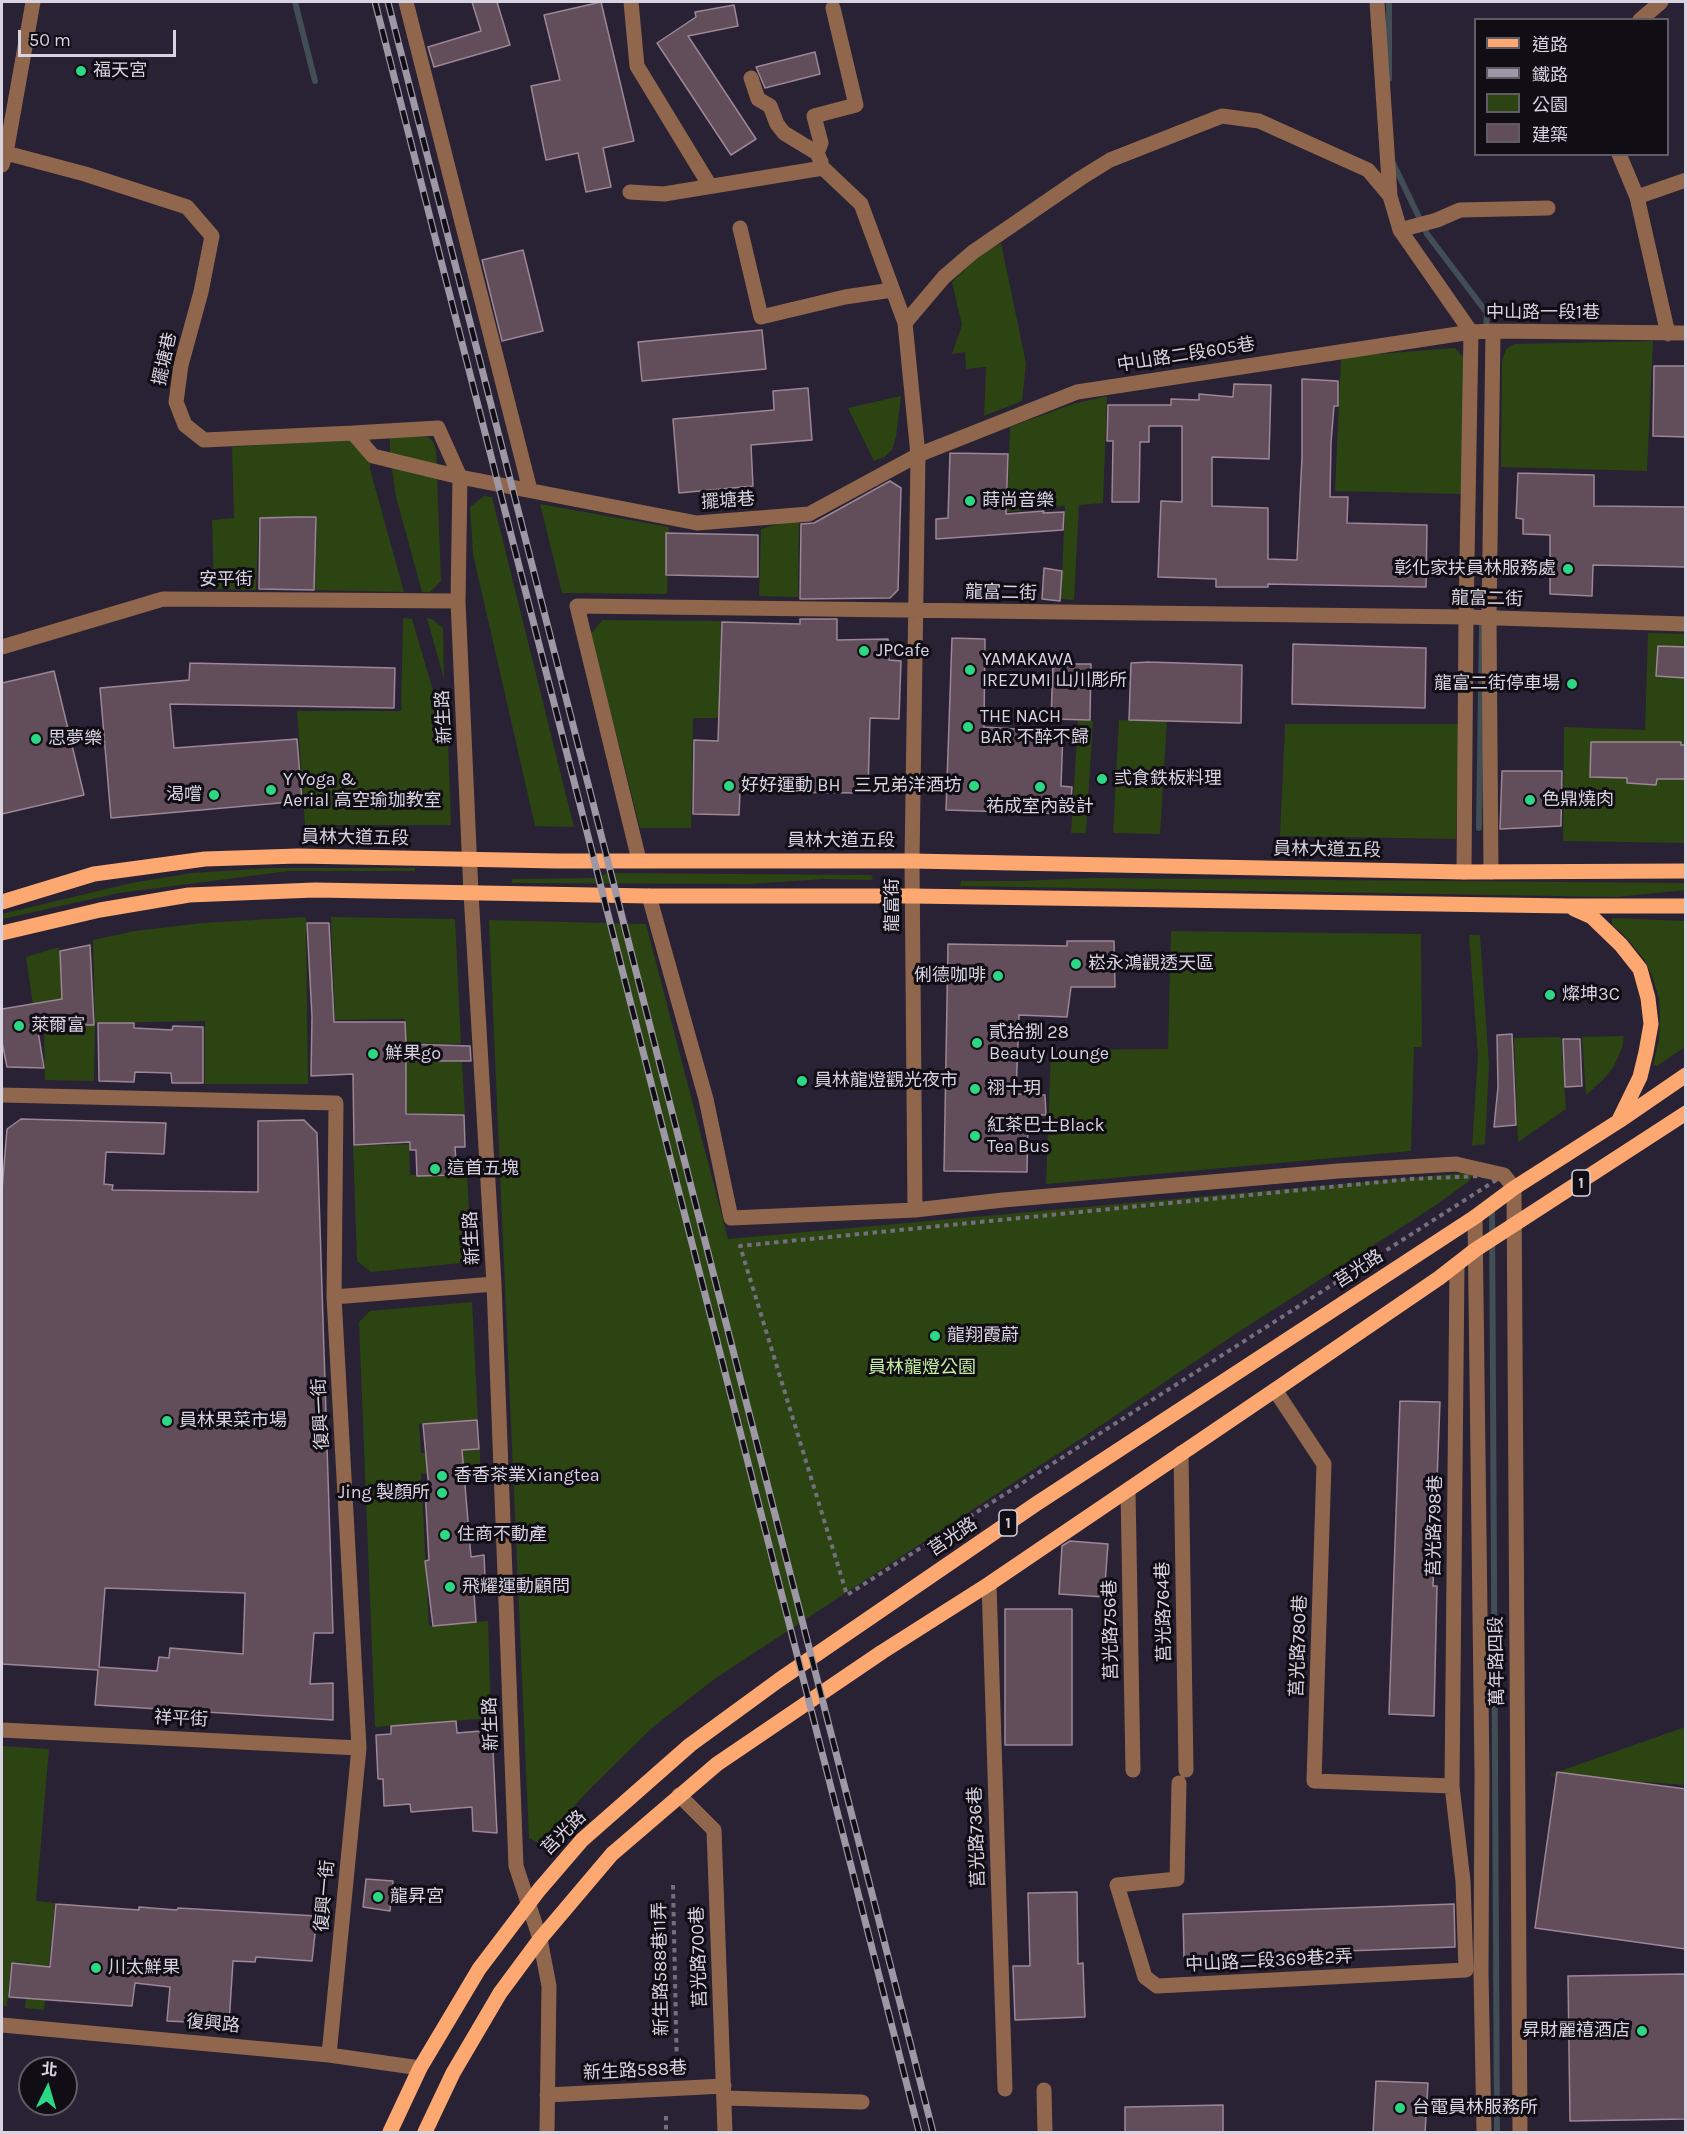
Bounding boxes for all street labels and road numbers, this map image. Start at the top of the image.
street label: 中山路一段1巷 [1486,302,1600,324]
street label: 擺塘巷 [149,330,181,388]
street label: 中山路二段605巷 [1116,333,1256,377]
street label: 擺塘巷 [700,488,756,514]
street label: 安平街 [199,569,253,591]
street label: 龍富二街 [965,582,1037,604]
street label: 龍富二街 [1451,588,1523,610]
street label: 新生路 [432,689,456,745]
street label: 員林大道五段 [301,826,409,850]
street label: 員林大道五段 [787,830,895,852]
street label: 員林大道五段 [1273,838,1381,862]
street label: 龍富街 [882,878,904,932]
road number: 1 [1572,1170,1590,1196]
street label: 新生路 [460,1210,484,1266]
street label: 莒光路 [1330,1245,1388,1293]
street label: 復興一街 [308,1377,334,1451]
street label: 莒光路798巷 [1423,1475,1447,1577]
road number: 1 [999,1510,1017,1536]
street label: 莒光路 [925,1513,981,1561]
street label: 莒光路764巷 [1152,1561,1176,1663]
street label: 莒光路756巷 [1099,1579,1123,1681]
street label: 莒光路780巷 [1286,1595,1312,1697]
street label: 萬年路四段 [1485,1616,1509,1706]
street label: 新生路 [479,1697,503,1751]
street label: 祥平街 [153,1707,209,1731]
street label: 莒光路736巷 [964,1786,990,1888]
street label: 莒光路 [537,1806,591,1860]
street label: 復興一街 [311,1859,339,1933]
street label: 新生路588巷11弄 [649,1902,673,2036]
street label: 莒光路700巷 [686,1906,712,2008]
street label: 中山路二段369巷2弄 [1185,1946,1353,1976]
street label: 復興路 [185,2011,241,2037]
street label: 新生路588巷 [582,2057,688,2085]

